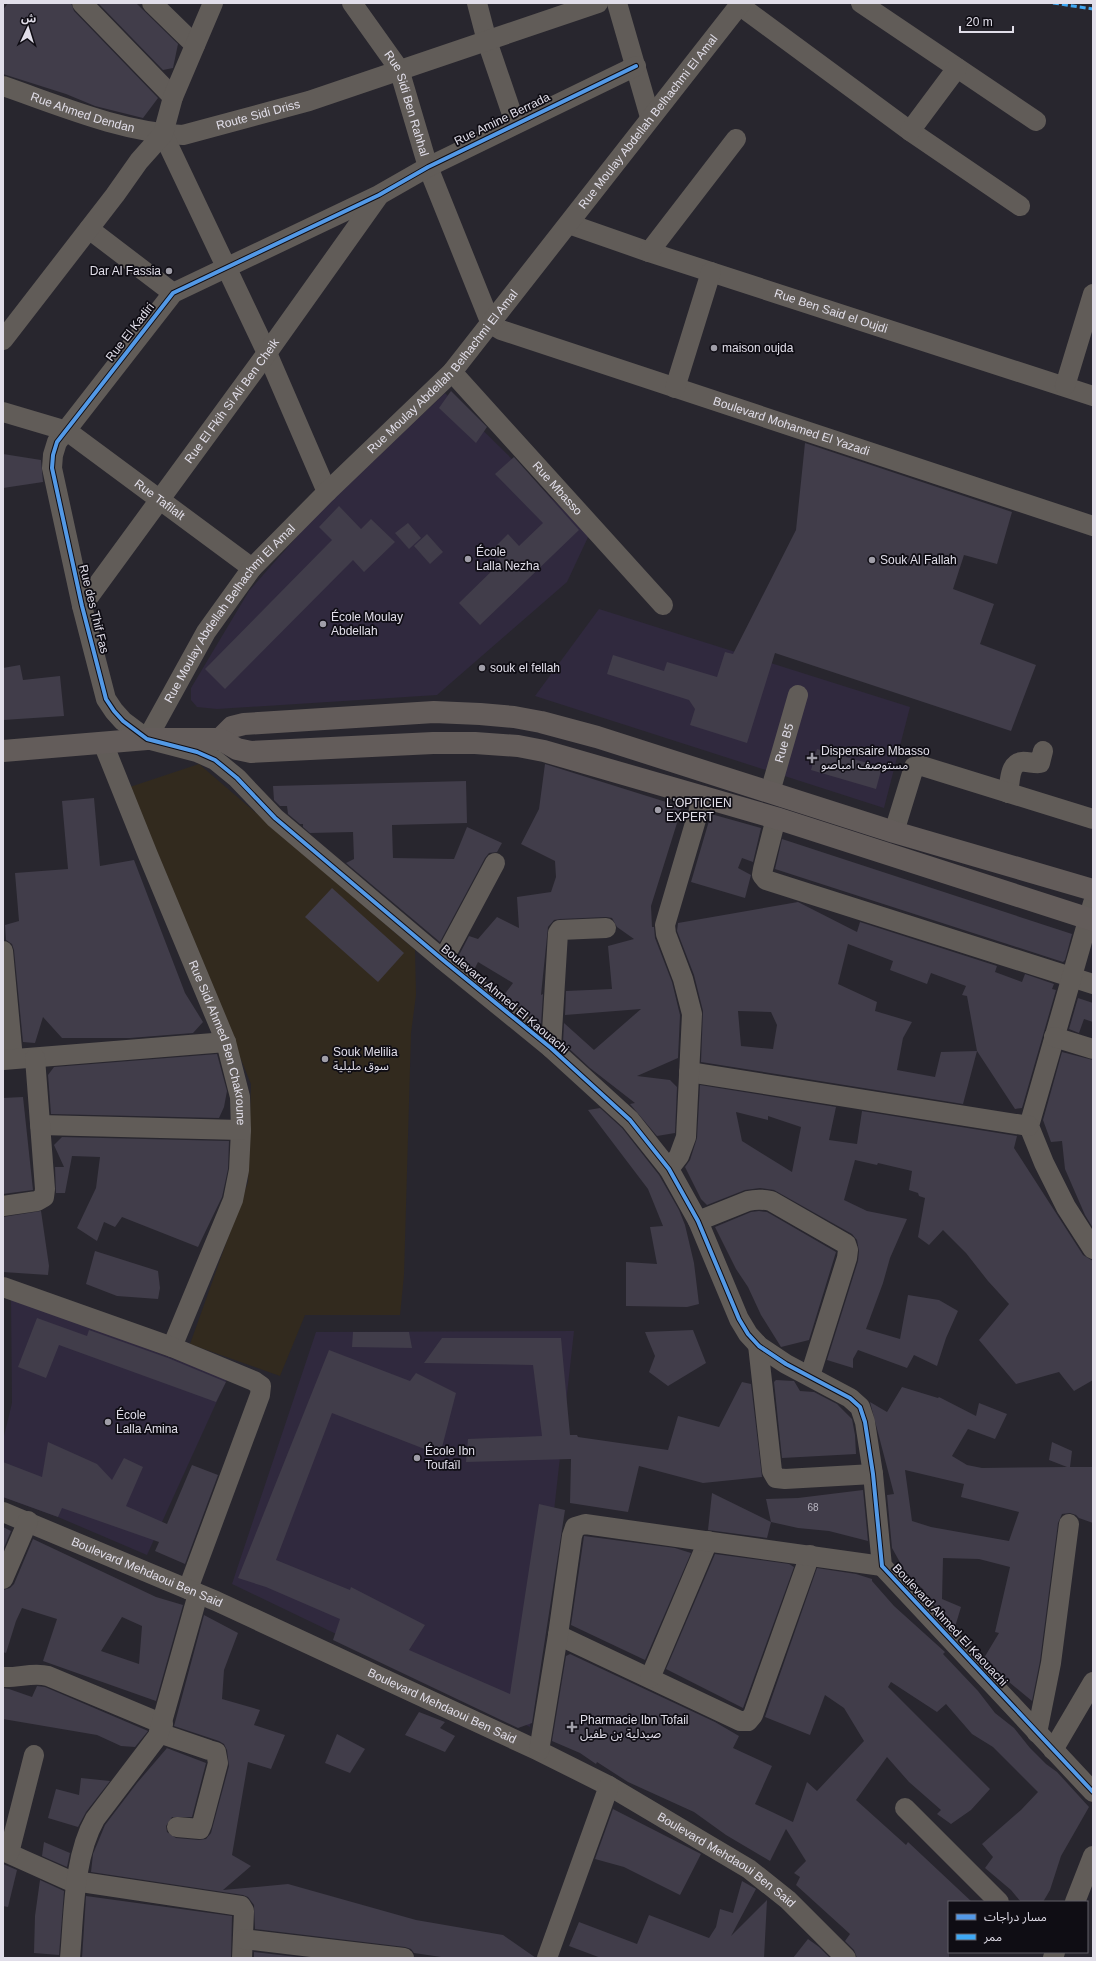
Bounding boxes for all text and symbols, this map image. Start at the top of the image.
north arrow [8,8,48,48]
scale bar [960,8,1013,34]
text: ش [21,12,37,26]
text: 20 m [966,15,993,29]
street label: Rue Moulay Abdellah Belhachmi El Amal [576,32,720,211]
street label: Rue Sidi Ben Rahhal [381,48,431,158]
street label: Rue Ahmed Dendan [29,89,136,135]
street label: Rue Amine Berrada [452,90,552,148]
street label: Route Sidi Driss [215,97,301,133]
place label: Dar Al Fassia [90,264,161,278]
marker: Dar Al Fassia [164,266,174,276]
street label: Rue Ben Said el Oujdi [772,286,889,336]
street label: Rue Moulay Abdellah Belhachmi El Amal [364,287,521,456]
street label: Rue El Kadiri [103,300,157,364]
street label: Rue El Fkih Si Ali Ben Cheik [182,335,283,466]
place label: maison oujda [722,341,794,355]
marker: maison oujda [709,343,719,353]
street label: Boulevard Mohamed El Yazadi [711,394,871,459]
street label: Rue Mbasso [530,459,585,518]
street label: Rue Tafilalt [132,476,188,523]
street label: Rue Moulay Abdellah Belhachmi El Amal [161,521,298,705]
place label: École Lalla Nezha [476,544,540,573]
place label: Souk Al Fallah [880,553,957,567]
marker: École Lalla Nezha [463,554,473,564]
marker: Souk Al Fallah [867,555,877,565]
street label: Rue des Thif Fas [76,563,112,655]
place label: École Moulay Abdellah [331,609,403,638]
marker: École Moulay Abdellah [318,619,328,629]
place label: souk el fellah [490,661,560,675]
marker: souk el fellah [477,663,487,673]
street label: Rue B5 [772,721,797,764]
place label: Dispensaire Mbasso مستوصف امباصو [821,744,930,772]
marker: Dispensaire Mbasso مستوصف امباصو [806,752,818,764]
place label: L'OPTICIEN EXPERT [666,796,732,824]
marker: L'OPTICIEN EXPERT [653,805,663,815]
street label: Boulevard Ahmed El Kaouachi [438,942,572,1056]
street label: Rue Sidi Ahmed Ben Chakroune [186,958,248,1126]
place label: Souk Melilia سوق مليلية [333,1045,398,1073]
marker: Souk Melilia سوق مليلية [320,1054,330,1064]
place label: École Lalla Amina [116,1407,178,1436]
marker: École Lalla Amina [103,1417,113,1427]
place label: École Ibn Toufaïl [425,1443,475,1472]
marker: École Ibn Toufaïl [412,1453,422,1463]
house number: 68 [807,1502,819,1513]
street label: Boulevard Mehdaoui Ben Said [69,1534,225,1610]
street label: Boulevard Ahmed El Kaouachi [890,1561,1010,1689]
street label: Boulevard Mehdaoui Ben Said [365,1665,519,1746]
place label: Pharmacie Ibn Tofail صيدلية بن طفيل [580,1713,689,1741]
marker: Pharmacie Ibn Tofail صيدلية بن طفيل [567,1722,577,1732]
street label: Boulevard Mehdaoui Ben Said [655,1809,798,1910]
legend [948,1901,1088,1953]
text: مسار دراجات [984,1910,1047,1924]
text: ممر [983,1930,1002,1944]

